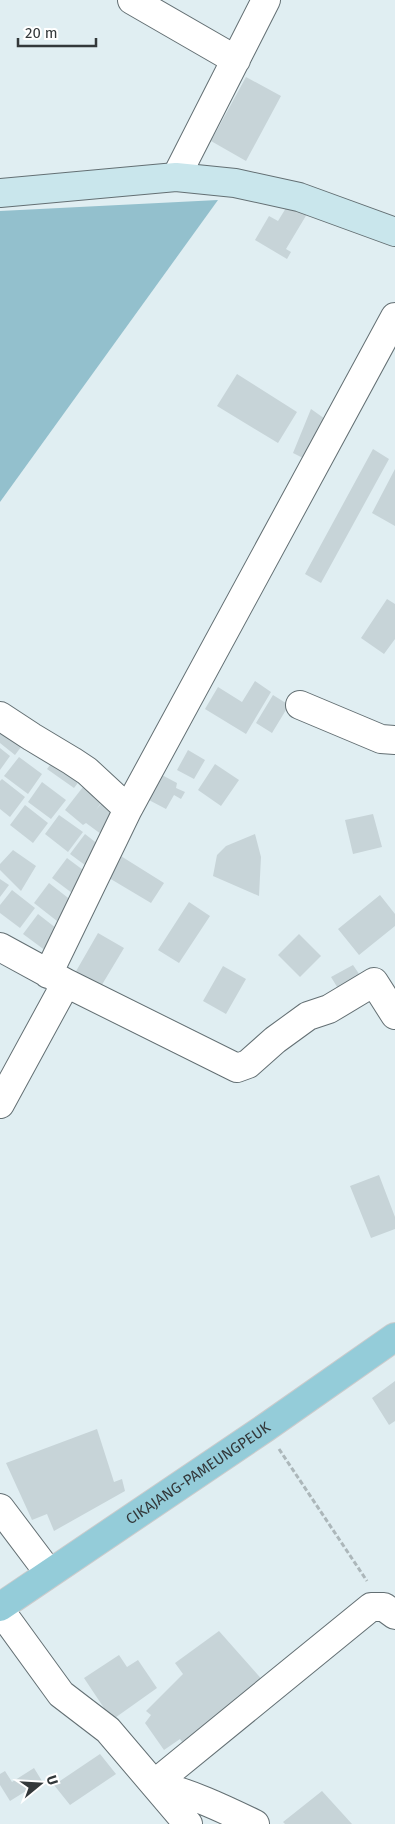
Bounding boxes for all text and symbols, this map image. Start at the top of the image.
scale bar [18,15,95,47]
text: 20 m [25,24,58,42]
street label: CIKAJANG-PAMEUNGPEUK [122,1418,274,1528]
north arrow [15,1759,65,1809]
text: U [42,1773,61,1787]

